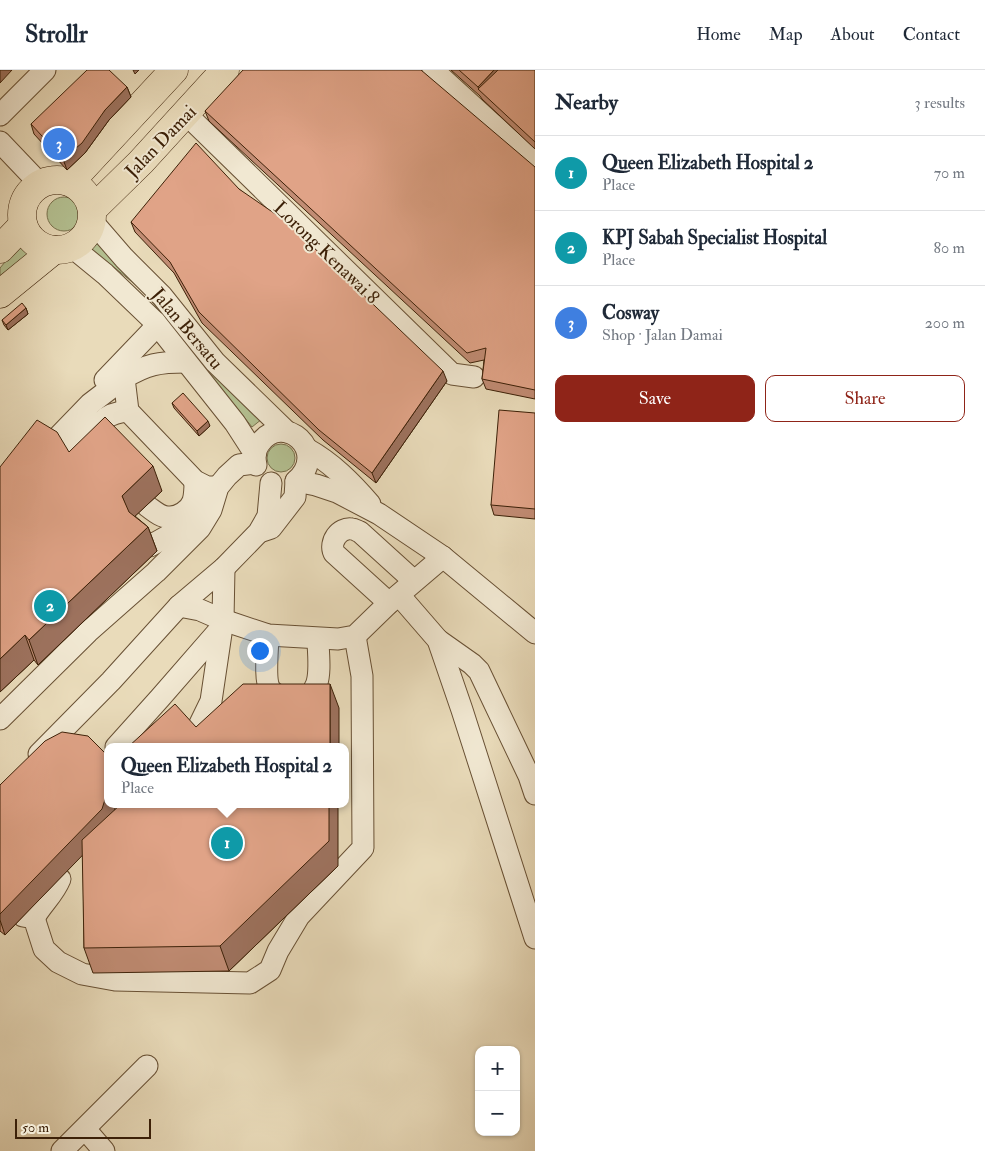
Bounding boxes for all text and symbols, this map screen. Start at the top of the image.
text: Strollr [25,19,88,50]
text: Home [696,23,741,46]
text: Map [769,23,803,46]
text: About [831,23,875,46]
text: Contact [903,23,960,46]
text: Nearby [555,89,618,116]
text: 3 results [914,93,965,113]
street label: Jalan Damai [119,100,201,184]
pin: 3 [43,125,75,163]
text: Queen Elizabeth Hospital 2 [602,151,813,175]
text: 1 [568,163,574,183]
text: 70 m [934,163,965,183]
text: Place [602,175,635,195]
street label: Lorong Kenawai 8 [268,196,384,309]
text: KPJ Sabah Specialist Hospital [602,226,827,250]
text: 2 [567,238,575,258]
text: 80 m [934,238,965,258]
text: Place [602,250,635,270]
street label: Jalan Bersatu [145,282,228,375]
text: Cosway [602,301,659,325]
text: 3 [568,313,574,333]
text: 200 m [925,313,965,333]
text: Shop · Jalan Damai [602,325,723,345]
button: Save [555,375,755,422]
button: Share [765,375,965,422]
pin: 2 [34,587,66,625]
your location [247,638,273,664]
popup [104,743,349,808]
text: Queen Elizabeth Hospital 2 [121,754,332,778]
text: Place [121,778,154,798]
pin: 1 [211,824,243,862]
map controls [475,1046,520,1136]
button: + [475,1046,520,1091]
button: − [475,1091,520,1136]
scale bar [15,1116,151,1139]
text: 50 m [22,1119,49,1136]

